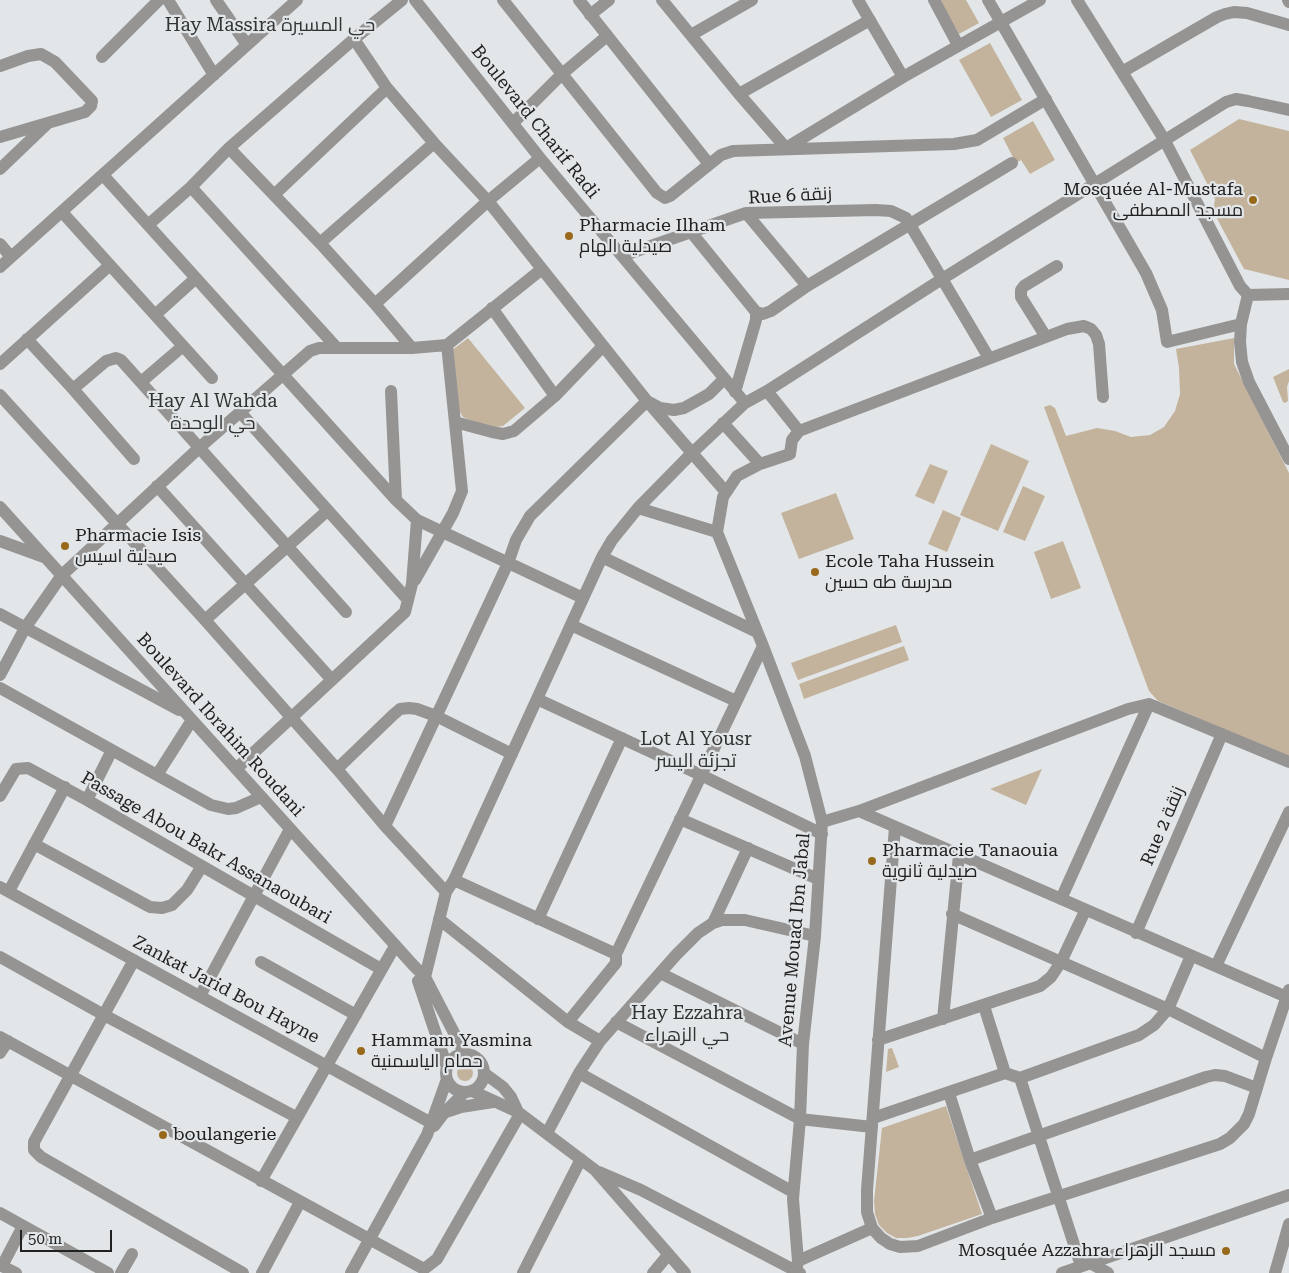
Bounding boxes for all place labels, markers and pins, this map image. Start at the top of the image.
place label: Mosquée Al-Mustafa مسجد المصطفى [1063,179,1243,222]
marker: Mosquée Al-Mustafa مسجد المصطفى [1247,194,1259,206]
place label: Pharmacie Ilham صيدلية الهام [579,215,726,258]
marker: Pharmacie Ilham صيدلية الهام [563,230,575,242]
place label: Pharmacie Isis صيدلية اسيس [75,525,201,568]
marker: Pharmacie Isis صيدلية اسيس [59,540,71,552]
place label: Ecole Taha Hussein مدرسة طه حسين [825,551,995,594]
marker: Ecole Taha Hussein مدرسة طه حسين [809,566,821,578]
place label: Pharmacie Tanaouia صيدلية ثانوية [882,840,1058,882]
marker: Pharmacie Tanaouia صيدلية ثانوية [866,855,878,867]
place label: Hammam Yasmina حمام الياسمنية [371,1030,532,1072]
marker: Hammam Yasmina حمام الياسمنية [355,1045,367,1057]
place label: boulangerie [173,1124,276,1146]
marker: boulangerie [157,1129,169,1141]
place label: Mosquée Azzahra مسجد الزهراء [958,1240,1216,1262]
marker: Mosquée Azzahra مسجد الزهراء [1220,1245,1232,1257]

